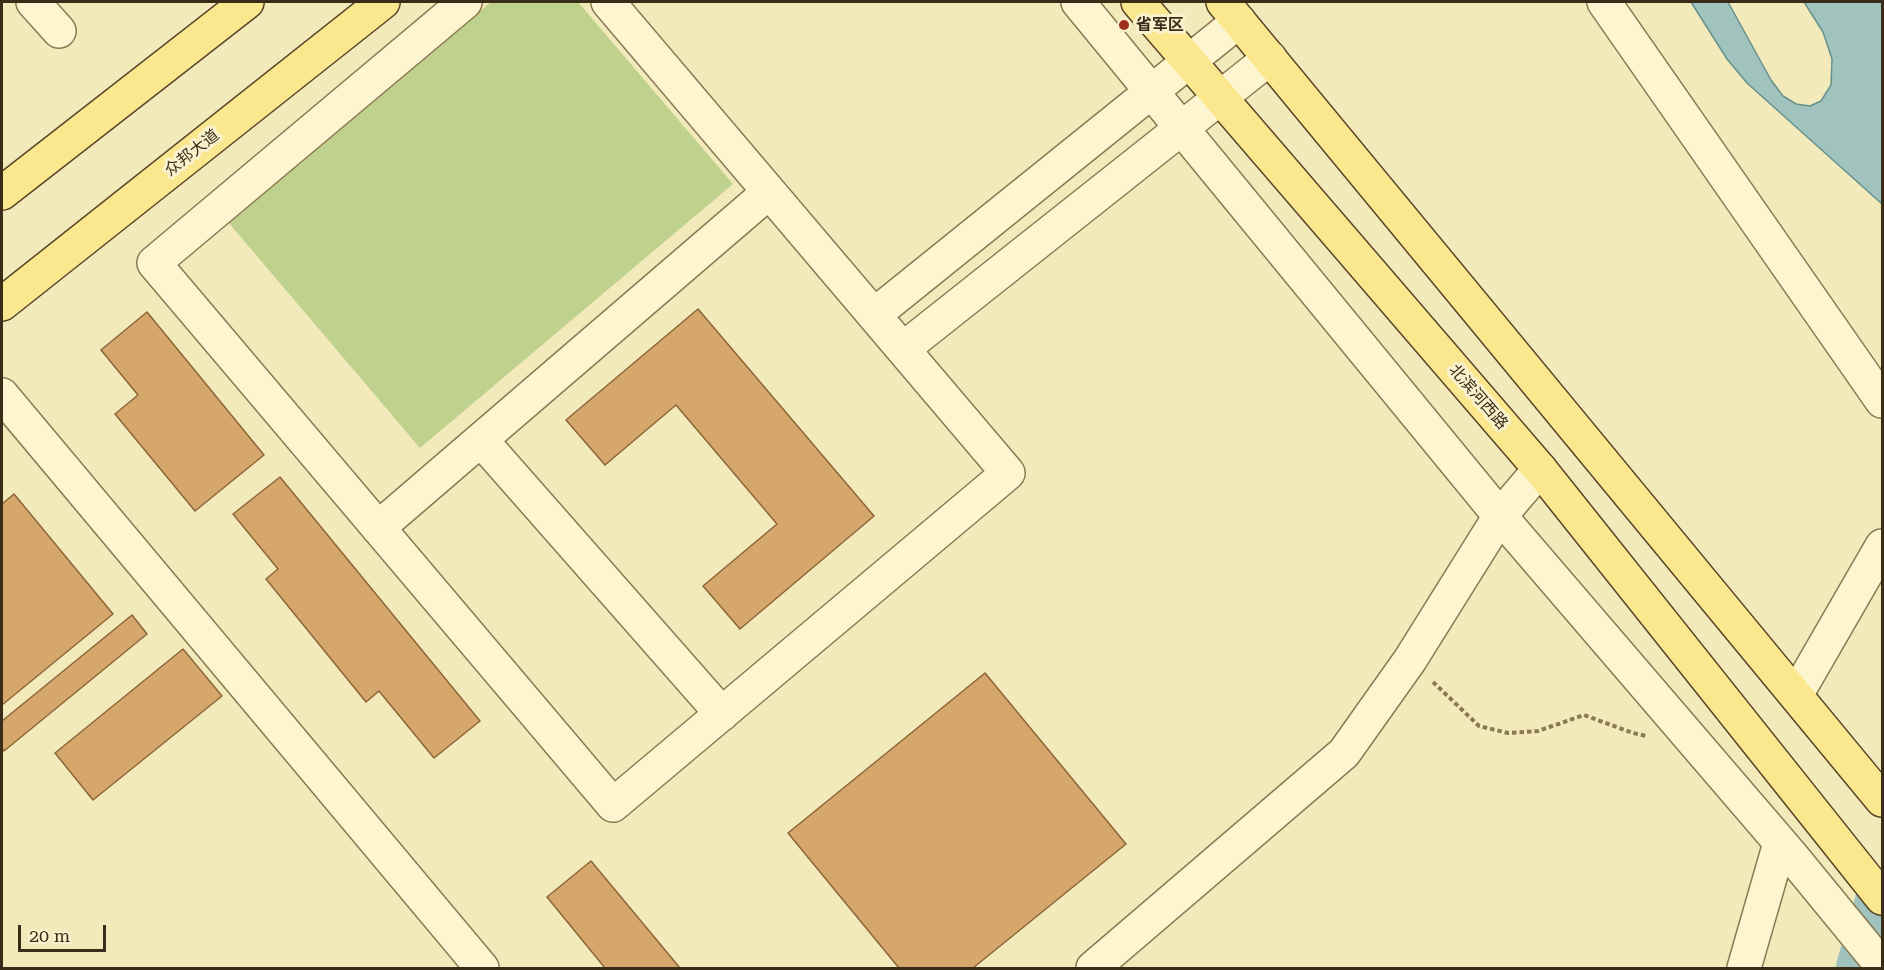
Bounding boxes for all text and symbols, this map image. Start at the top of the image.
place label: 省军区 [1136,15,1184,35]
marker: 省军区 [1117,18,1131,32]
street label: 众邦大道 [161,126,223,180]
street label: 北滨河西路 [1445,361,1511,433]
scale bar [21,913,110,951]
text: 20 m [29,925,70,946]

